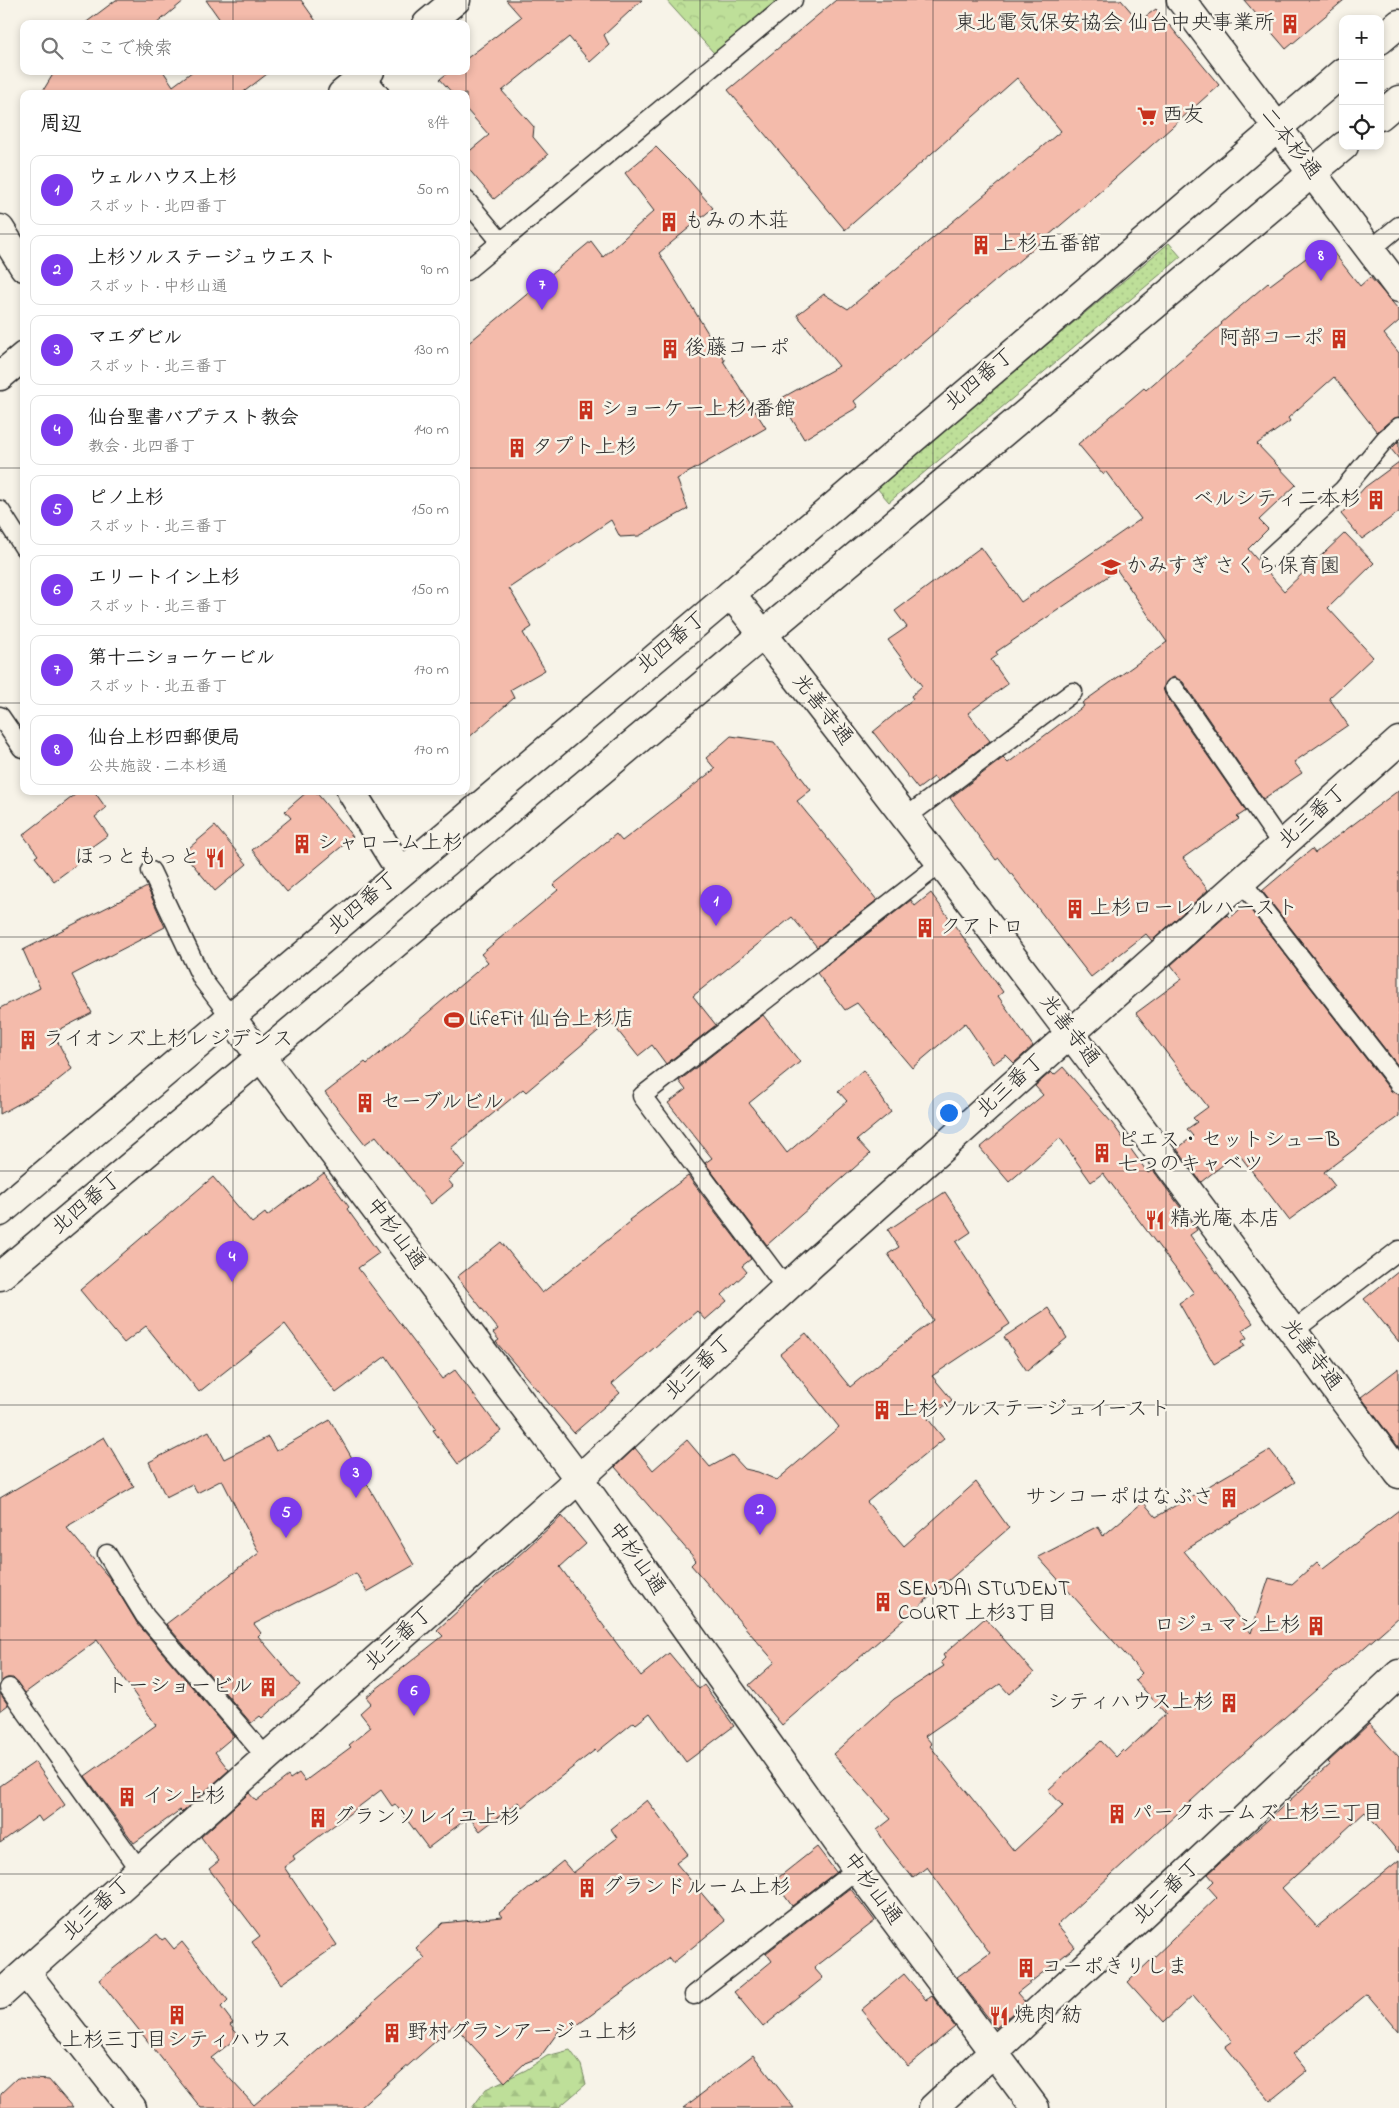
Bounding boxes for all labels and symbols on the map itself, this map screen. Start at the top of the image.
place label: 東北電気保安協会 仙台中央事業所 [955,9,1275,39]
building icon: 東北電気保安協会 仙台中央事業所 [1279,13,1301,35]
place label: 西友 [1162,101,1204,131]
street label: 二本杉通 [1252,102,1328,186]
supermarket icon: 西友 [1136,105,1158,127]
place label: もみの木荘 [684,207,789,237]
building icon: もみの木荘 [658,211,680,233]
place label: 上杉五番舘 [996,230,1101,260]
building icon: 上杉五番舘 [970,234,992,256]
pin: 8 [1305,240,1337,281]
pin: 7 [526,269,558,310]
place label: 阿部コーポ [1219,324,1324,354]
building icon: 阿部コーポ [1328,328,1350,350]
place label: 後藤コーポ [685,334,790,364]
building icon: 後藤コーポ [659,338,681,360]
street label: 北四番丁 [938,342,1022,418]
place label: ショーケー上杉1番館 [601,395,796,425]
building icon: ショーケー上杉1番館 [575,399,597,421]
place label: タプト上杉 [532,433,637,463]
building icon: タプト上杉 [506,437,528,459]
place label: ベルシティ二本杉 [1193,485,1361,515]
building icon: ベルシティ二本杉 [1365,489,1387,511]
place label: かみすぎ さくら保育園 [1126,552,1340,582]
school or university icon: かみすぎ さくら保育園 [1100,556,1122,578]
street label: 北四番丁 [630,605,714,681]
street label: 光善寺通 [784,668,860,752]
street label: 北三番丁 [1272,778,1354,856]
place label: シャローム上杉 [317,829,463,859]
building icon: シャローム上杉 [291,833,313,855]
place label: ほっともっと [74,843,200,873]
restaurant icon: ほっともっと [204,847,226,869]
street label: 北四番丁 [321,866,405,942]
pin: 1 [700,885,732,926]
place label: 上杉ローレルハースト [1090,894,1298,924]
building icon: 上杉ローレルハースト [1064,898,1086,920]
place label: クアトロ [940,913,1024,943]
building icon: クアトロ [914,917,936,939]
street label: 光善寺通 [1032,988,1106,1074]
place label: LifeFit 仙台上杉店 [469,1005,634,1035]
sports icon: LifeFit 仙台上杉店 [443,1009,465,1031]
place label: ライオンズ上杉レジデンス [43,1025,293,1055]
building icon: ライオンズ上杉レジデンス [17,1029,39,1051]
street label: 北三番丁 [970,1047,1052,1125]
place label: セーブルビル [380,1088,504,1118]
building icon: セーブルビル [354,1092,376,1114]
your location [936,1100,962,1126]
place label: ピエス・セットシューB 七つのキャベツ [1117,1126,1340,1180]
building icon: ピエス・セットシューB 七つのキャベツ [1091,1142,1113,1164]
street label: 北四番丁 [45,1166,129,1242]
street label: 中杉山通 [358,1191,432,1277]
place label: 精光庵 本店 [1170,1205,1280,1235]
restaurant icon: 精光庵 本店 [1144,1209,1166,1231]
pin: 4 [216,1241,248,1282]
street label: 光善寺通 [1274,1312,1348,1398]
street label: 北三番丁 [658,1328,740,1408]
place label: 上杉ソルステージュイースト [897,1395,1170,1425]
building icon: 上杉ソルステージュイースト [871,1399,893,1421]
pin: 3 [340,1457,372,1498]
place label: サンコーポはなぶさ [1025,1483,1214,1513]
building icon: サンコーポはなぶさ [1218,1487,1240,1509]
pin: 2 [744,1494,776,1535]
pin: 5 [270,1497,302,1538]
street label: 中杉山通 [600,1516,672,1602]
place label: SENDAI STUDENT COURT 上杉3丁目 [898,1575,1070,1629]
building icon: SENDAI STUDENT COURT 上杉3丁目 [872,1591,894,1613]
street label: 北三番丁 [358,1600,440,1678]
place label: ロジュマン上杉 [1154,1611,1301,1641]
building icon: ロジュマン上杉 [1305,1615,1327,1637]
place label: トーショービル [107,1672,253,1702]
pin: 6 [398,1675,430,1716]
building icon: トーショービル [257,1676,279,1698]
place label: シティハウス上杉 [1047,1688,1214,1718]
building icon: シティハウス上杉 [1218,1692,1240,1714]
place label: イン上杉 [142,1782,226,1812]
building icon: イン上杉 [116,1786,138,1808]
place label: パークホームズ上杉三丁目 [1132,1799,1383,1829]
place label: グランソレイユ上杉 [333,1803,520,1833]
building icon: パークホームズ上杉三丁目 [1106,1803,1128,1825]
building icon: グランソレイユ上杉 [307,1807,329,1829]
street label: 中杉山通 [835,1846,909,1932]
street label: 北二番丁 [1126,1852,1208,1932]
street label: 北三番丁 [56,1870,138,1948]
place label: グランドルーム上杉 [602,1873,791,1903]
building icon: グランドルーム上杉 [576,1877,598,1899]
place label: コーポきりしま [1041,1953,1188,1983]
building icon: コーポきりしま [1015,1957,1037,1979]
place label: 焼肉 紡 [1014,2001,1082,2031]
building icon: 上杉三丁目シティハウス [166,2004,188,2026]
restaurant icon: 焼肉 紡 [988,2005,1010,2027]
place label: 野村グランアージュ上杉 [407,2018,638,2048]
building icon: 野村グランアージュ上杉 [381,2022,403,2044]
place label: 上杉三丁目シティハウス [62,2026,292,2056]

